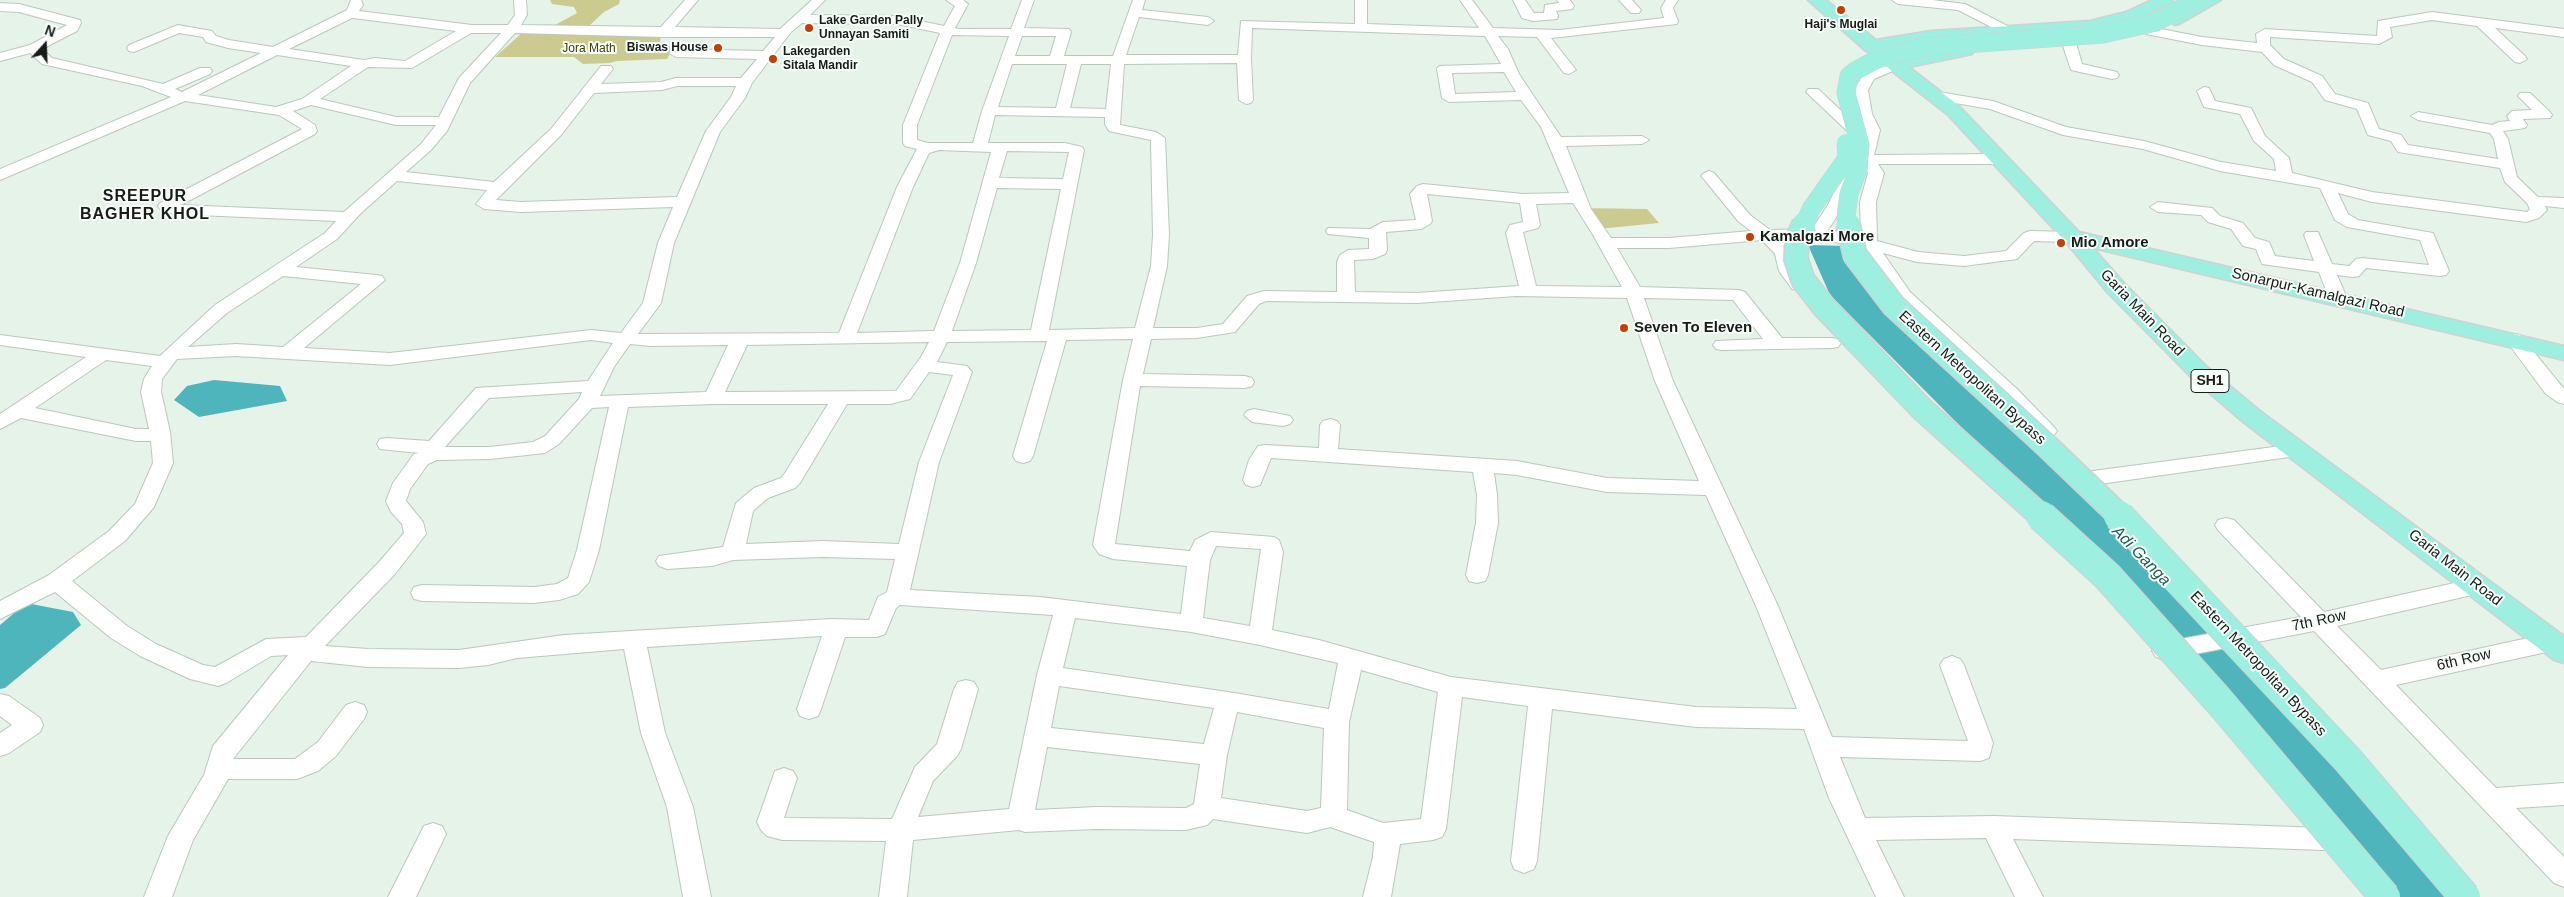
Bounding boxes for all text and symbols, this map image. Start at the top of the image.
marker: Haji's Muglai [1835,4,1847,16]
place label: Lake Garden Pally Unnayan Samiti [819,14,923,42]
place label: Haji's Muglai [1805,18,1877,32]
north arrow [20,20,70,70]
text: N [43,22,58,40]
marker: Lake Garden Pally Unnayan Samiti [803,22,815,34]
place label: Biswas House [627,41,708,55]
park label: Jora Math [562,42,616,56]
marker: Biswas House [712,42,724,54]
place label: Lakegarden Sitala Mandir [783,45,858,73]
marker: Lakegarden Sitala Mandir [767,53,779,65]
district label: SREEPUR BAGHER KHOL [79,187,211,225]
place label: Kamalgazi More [1760,228,1874,246]
marker: Kamalgazi More [1744,231,1756,243]
place label: Mio Amore [2071,234,2149,252]
marker: Mio Amore [2055,237,2067,249]
street label: Sonarpur-Kamalgazi Road [2230,264,2406,322]
street label: Garia Main Road [2096,266,2188,360]
street label: Eastern Metropolitan Bypass [1895,307,2049,449]
place label: Seven To Eleven [1634,319,1752,337]
marker: Seven To Eleven [1618,322,1630,334]
road number: SH1 [2191,370,2229,392]
water label: Adi Ganga [2108,522,2174,590]
street label: Garia Main Road [2405,526,2505,610]
street label: Eastern Metropolitan Bypass [2186,588,2330,740]
street label: 7th Row [2290,606,2348,636]
street label: 6th Row [2435,645,2493,675]

